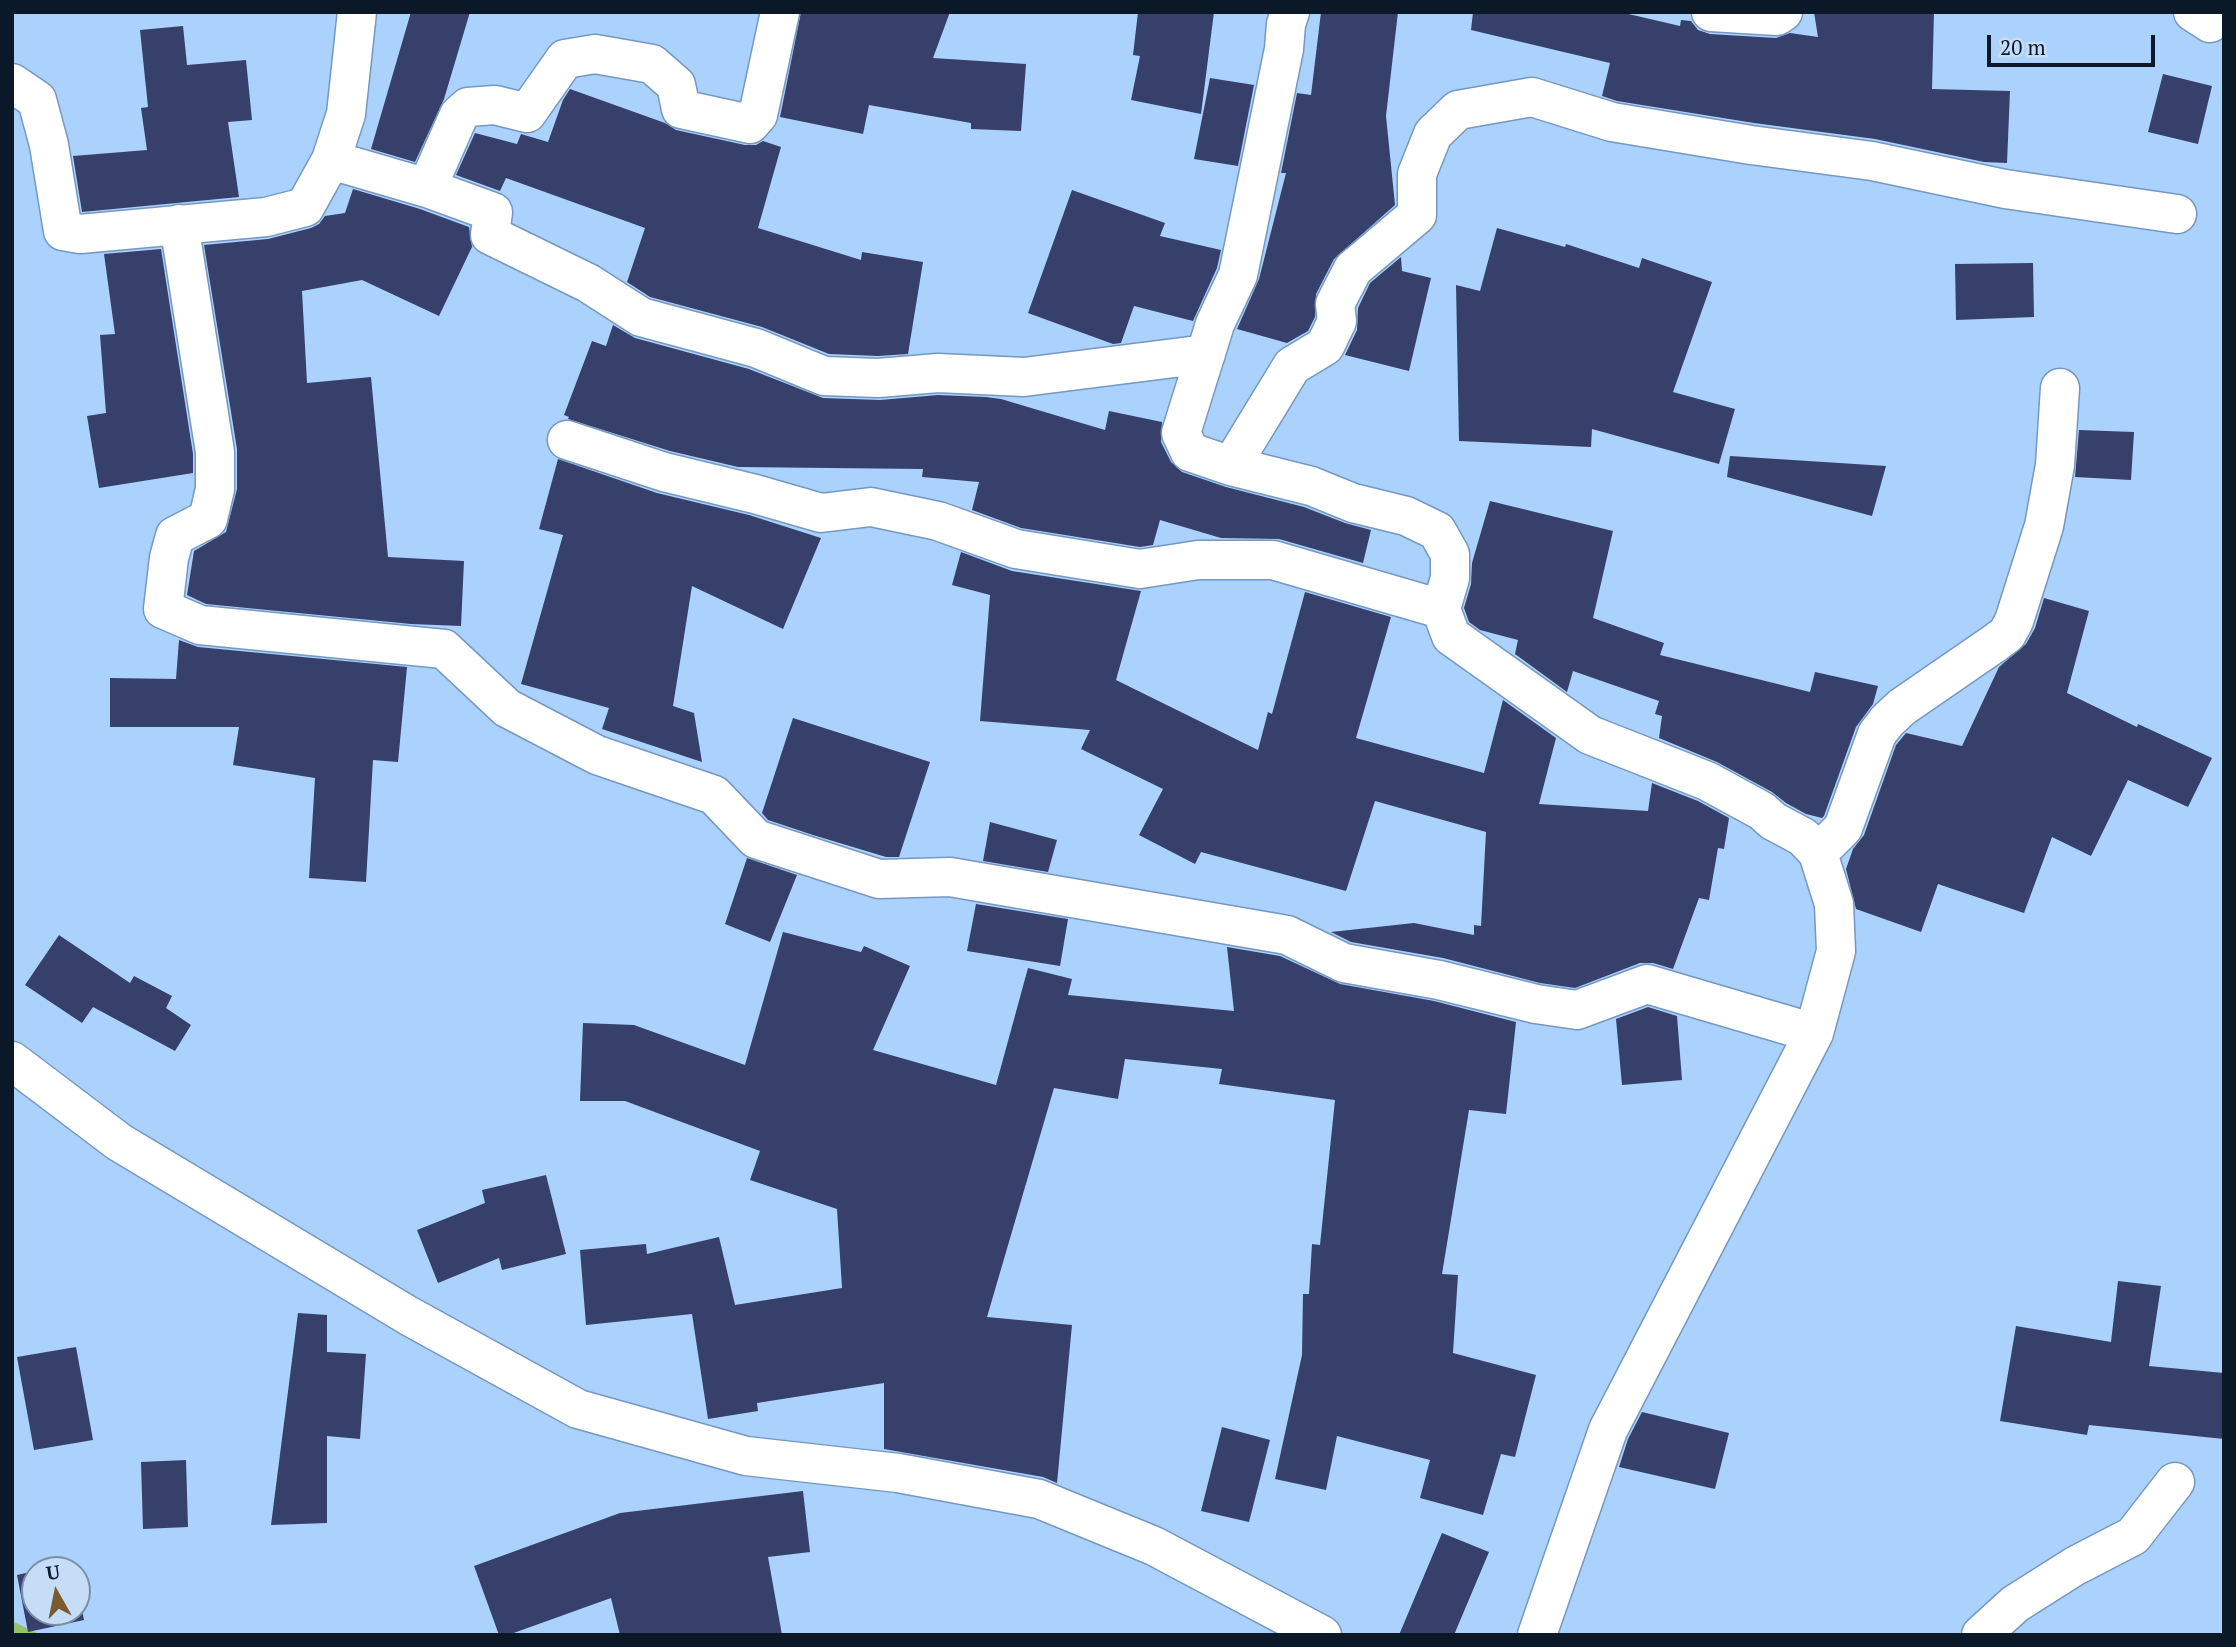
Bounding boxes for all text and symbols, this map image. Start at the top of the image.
scale bar [1991,21,2159,65]
text: 20 m [2000,33,2046,61]
north arrow [21,1556,91,1626]
text: U [44,1558,62,1585]

